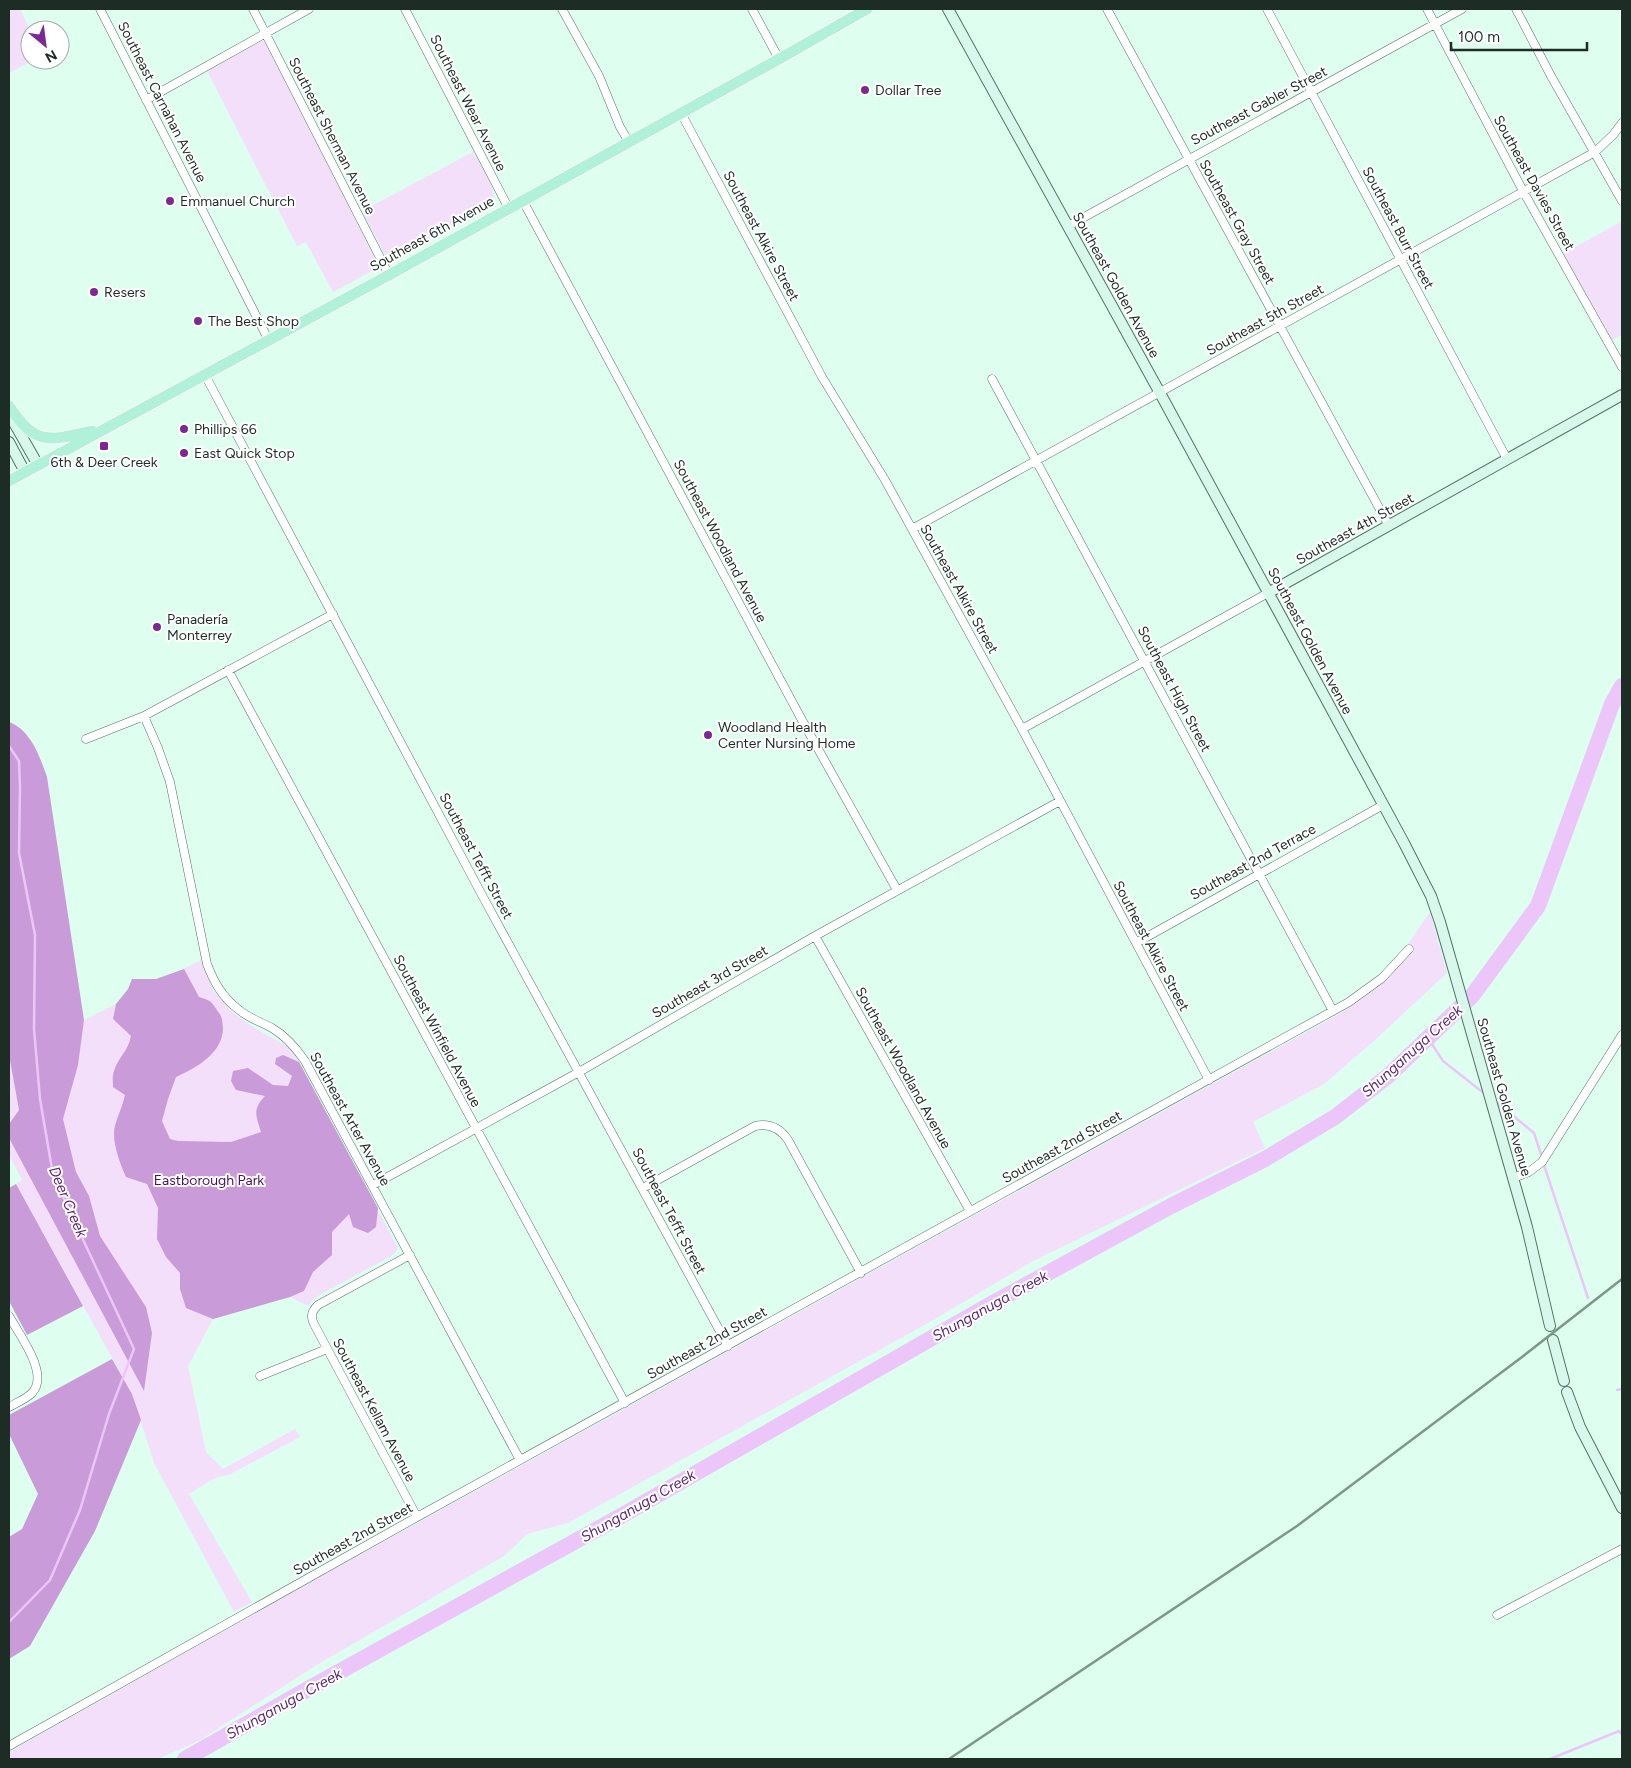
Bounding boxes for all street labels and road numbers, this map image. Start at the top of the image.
street label: Southeast Carnahan Avenue [114,19,210,186]
street label: Southeast Wear Avenue [426,32,510,174]
street label: Southeast Sherman Avenue [285,55,379,218]
street label: Southeast Gabler Street [1188,63,1330,149]
street label: Southeast Davies Street [1490,113,1578,253]
street label: Southeast Gray Street [1196,157,1278,287]
street label: Southeast Burr Street [1359,164,1437,292]
street label: Southeast Alkire Street [719,168,803,304]
street label: Southeast 6th Avenue [367,193,497,275]
street label: Southeast Golden Avenue [1069,209,1163,361]
street label: Southeast 5th Street [1203,281,1327,359]
street label: Southeast Woodland Avenue [670,457,770,626]
street label: Southeast 4th Street [1293,490,1417,568]
street label: Southeast Alkire Street [916,521,1002,657]
street label: Southeast Golden Avenue [1264,565,1356,718]
street label: Southeast High Street [1134,623,1214,755]
street label: Southeast Tefft Street [436,790,516,922]
street label: Southeast 2nd Terrace [1187,820,1319,904]
street label: Southeast Alkire Street [1109,878,1193,1014]
street label: Southeast 3rd Street [649,942,771,1022]
street label: Southeast Winfield Avenue [390,952,485,1110]
street label: Southeast Woodland Avenue [851,984,955,1152]
street label: Southeast Golden Avenue [1473,1016,1535,1178]
street label: Southeast Arter Avenue [306,1049,394,1189]
street label: Southeast 2nd Street [999,1107,1125,1187]
street label: Southeast Tefft Street [629,1145,709,1277]
street label: Southeast 2nd Street [644,1303,770,1383]
street label: Southeast Kellam Avenue [329,1335,419,1485]
street label: Southeast 2nd Street [290,1499,416,1579]

